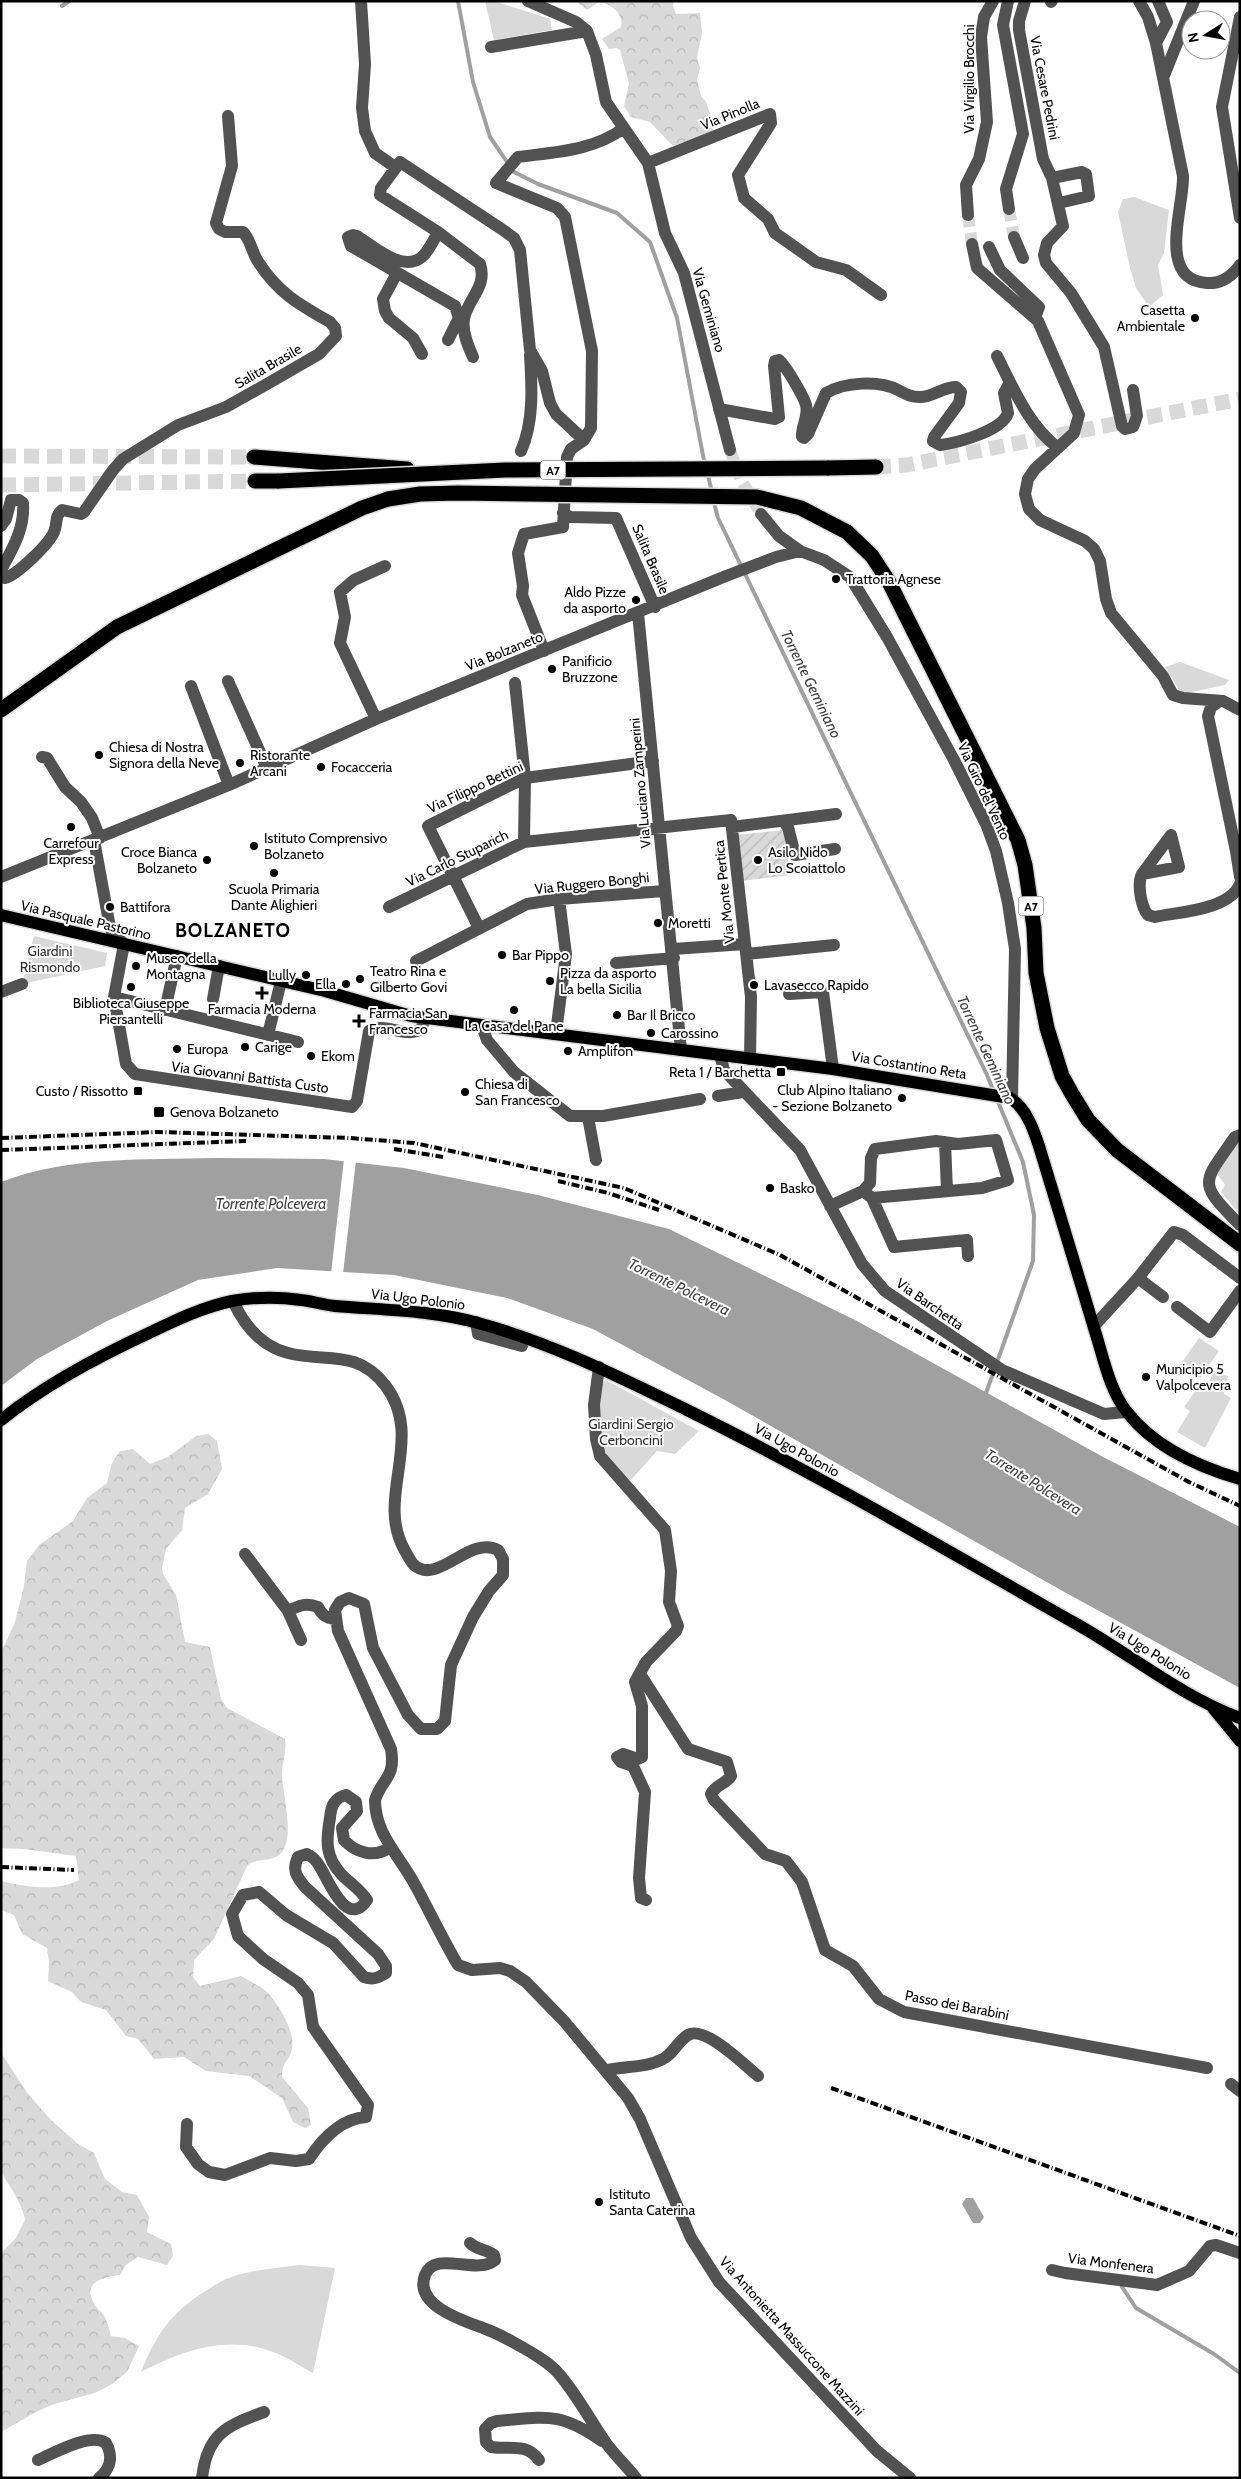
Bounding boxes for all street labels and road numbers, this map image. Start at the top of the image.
street label: Via Virgilio Brocchi [960,24,978,134]
street label: Via Cesare Pedrini [1026,34,1064,142]
street label: Via Pinolla [698,94,762,134]
street label: Via Geminiano [688,266,730,354]
street label: Salita Brasile [231,340,305,392]
road number: A7 [540,460,566,480]
street label: Salita Brasile [628,521,674,597]
street label: Via Bolzaneto [463,627,546,675]
street label: Via Luciano Zamperini [625,717,655,849]
street label: Via Giro del Vento [954,739,1015,843]
street label: Via Filippo Bettini [424,757,526,817]
street label: Via Carlo Stuparich [403,825,511,891]
street label: Via Monte Pertica [710,839,738,945]
street label: Via Ruggero Bonghi [534,868,650,898]
street label: Via Pasquale Pastorino [19,896,153,944]
road number: A7 [1018,896,1044,916]
street label: Via Costantino Reta [850,1047,968,1083]
street label: Via Giovanni Battista Custo [170,1057,330,1097]
street label: Via Barchetta [893,1274,968,1334]
street label: Via Ugo Polonio [370,1284,466,1314]
street label: Via Ugo Polonio [751,1419,843,1481]
street label: Via Ugo Polonio [1105,1618,1195,1684]
street label: Passo dei Barabini [903,1986,1011,2024]
street label: Via Monfenera [1067,2249,1155,2277]
street label: Via Antonietta Massuccone Mazzini [716,2253,868,2419]

